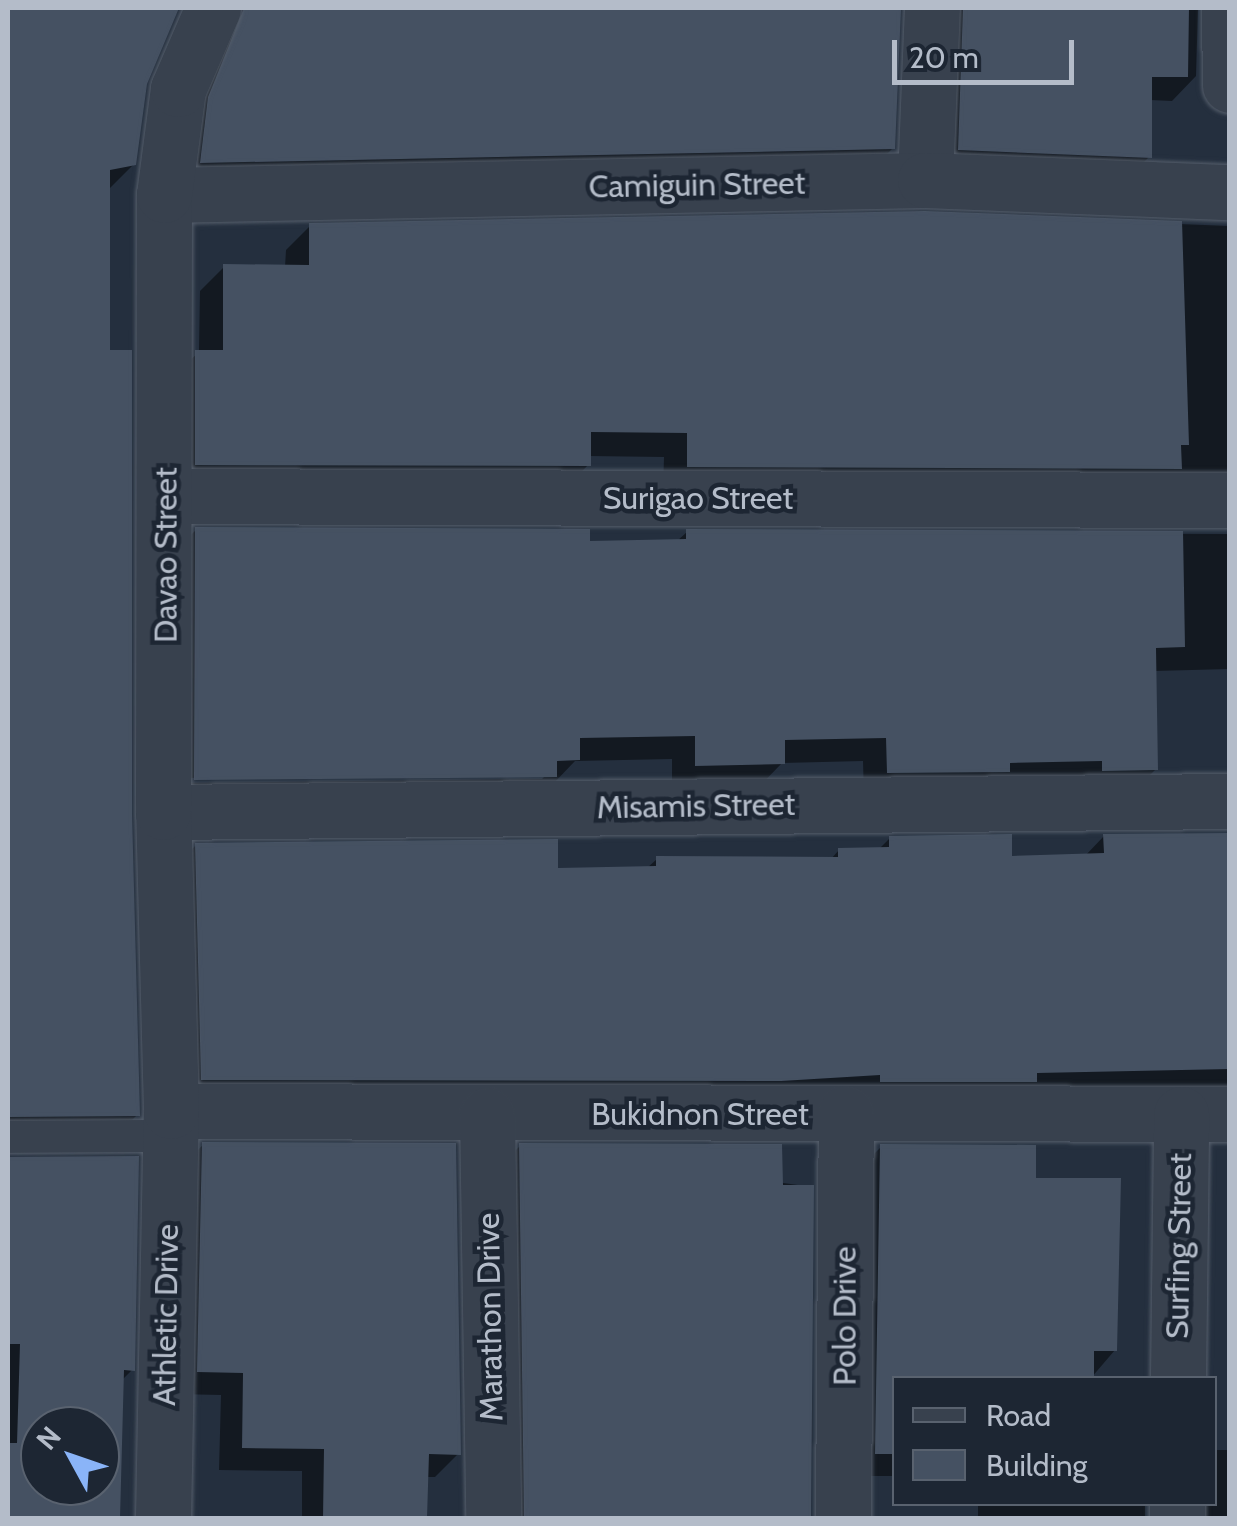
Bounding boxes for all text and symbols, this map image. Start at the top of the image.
scale bar [897,20,1080,82]
text: 20 m [909,39,979,76]
street label: Camiguin Street [588,164,806,206]
street label: Davao Street [147,467,185,643]
street label: Surigao Street [603,479,793,517]
street label: Misamis Street [596,785,796,827]
street label: Bukidnon Street [591,1095,809,1133]
street label: Surfing Street [1158,1153,1200,1339]
street label: Marathon Drive [469,1212,511,1422]
street label: Athletic Drive [145,1224,187,1406]
street label: Polo Drive [826,1246,864,1386]
legend [892,1376,1217,1506]
text: Road [986,1397,1051,1434]
north arrow [20,1406,120,1506]
text: N [29,1419,68,1457]
text: Building [986,1447,1088,1484]

